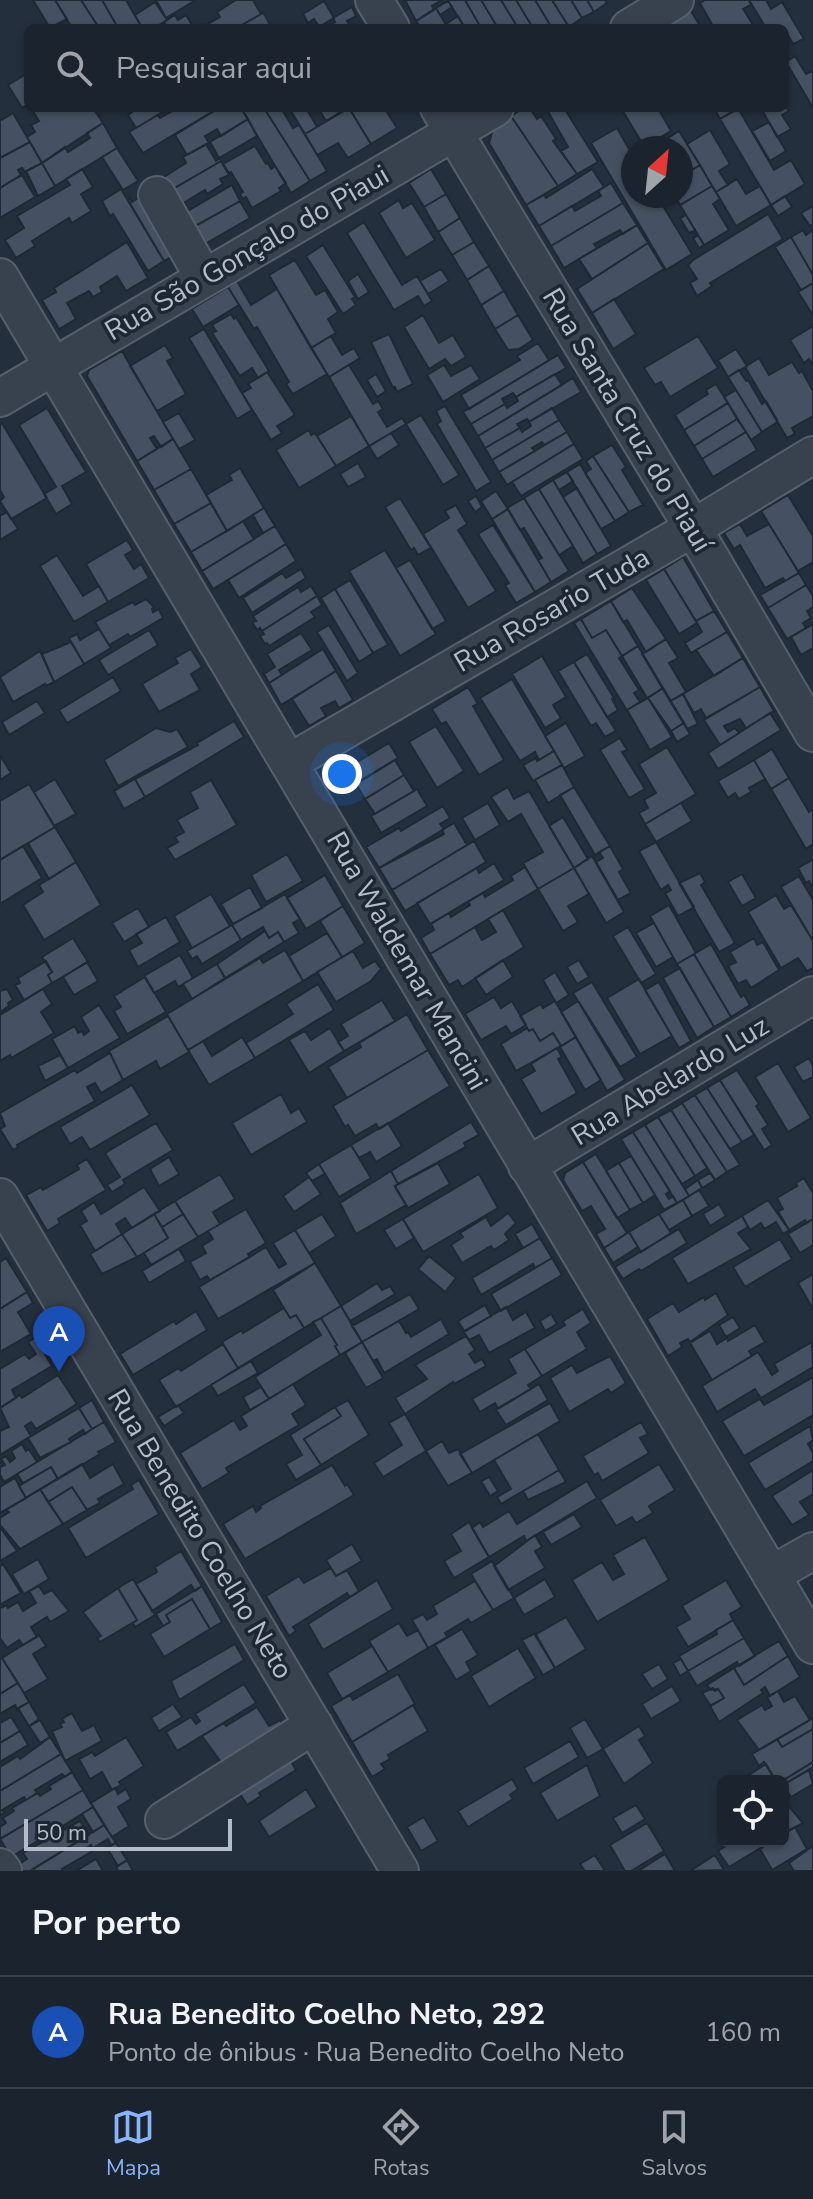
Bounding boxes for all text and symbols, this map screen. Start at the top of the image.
search box [24,24,789,112]
icon: search [52,46,96,90]
text: Pesquisar aqui [116,48,312,89]
north arrow [621,136,693,208]
street label: Rua São Gonçalo do Piaui [98,156,396,350]
street label: Rua Santa Cruz do Piauí [533,281,722,560]
street label: Rua Rosario Tuda [447,539,657,681]
your location [322,754,362,794]
street label: Rua Waldemar Mancini [317,825,497,1097]
street label: Rua Abelardo Luz [564,1007,776,1155]
pin: A [33,1306,85,1372]
street label: Rua Benedito Coelho Neto [98,1382,302,1686]
map controls [717,1775,789,1847]
button: locate [717,1775,789,1847]
scale bar [24,1815,232,1851]
text: 50 m [36,1818,87,1848]
text: Por perto [32,1900,181,1946]
text: Rua Benedito Coelho Neto, 292 [108,1994,545,2035]
text: A [48,2015,68,2050]
text: 160 m [705,2015,781,2050]
text: Ponto de ônibus · Rua Benedito Coelho Neto [108,2035,624,2070]
tab: Mapa [106,2105,161,2183]
tab: Rotas [373,2105,430,2183]
tab: Salvos [642,2105,707,2183]

